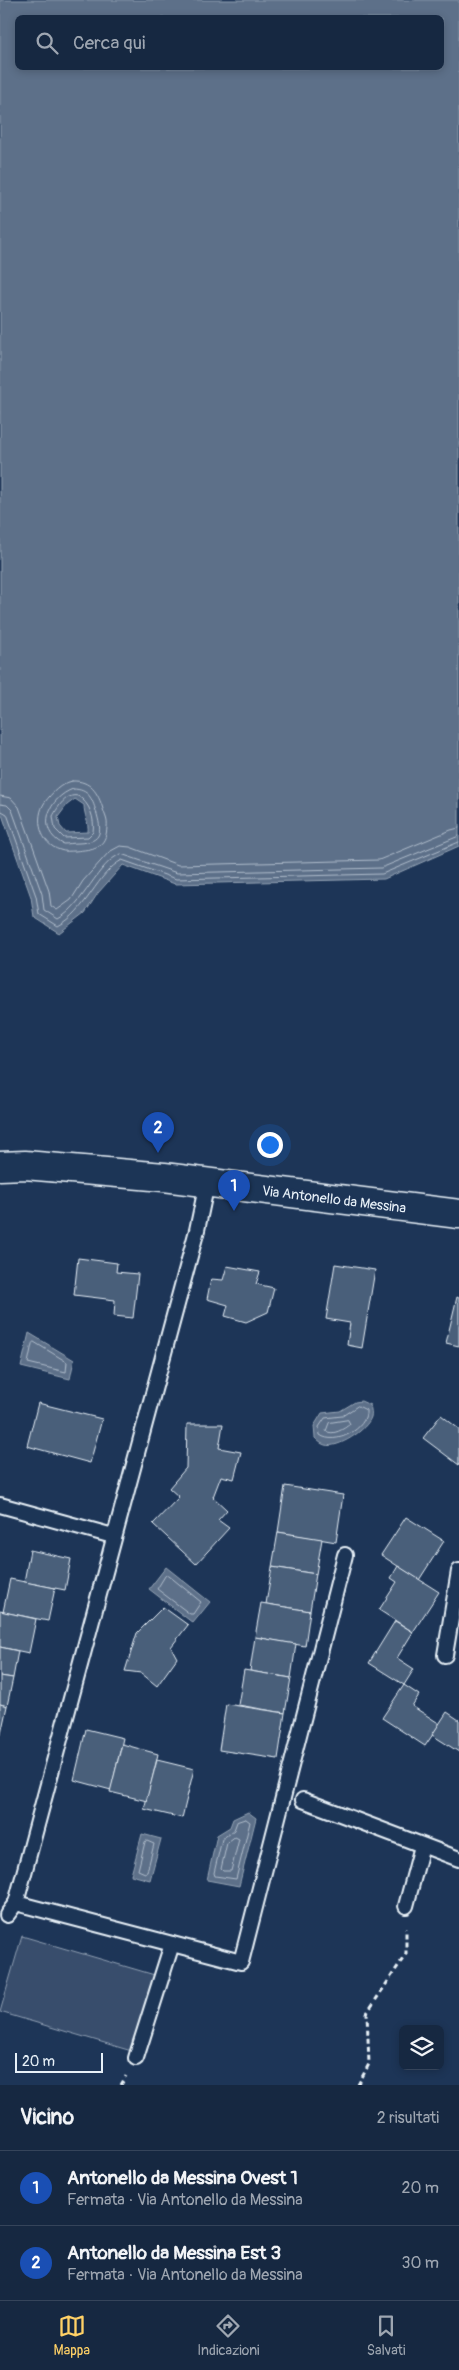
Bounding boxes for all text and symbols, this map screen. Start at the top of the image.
search box [15,15,444,70]
icon: search [33,29,61,57]
text: Cerca qui [73,31,145,55]
pin: 2 [142,1112,174,1153]
your location [257,1132,283,1158]
pin: 1 [218,1170,250,1211]
street label: Via Antonello da Messina [261,1182,407,1217]
map controls [399,2025,444,2070]
button: layers [399,2025,444,2070]
scale bar [15,2050,102,2073]
text: 20 m [22,2053,55,2070]
text: Vicino [20,2104,74,2131]
text: 2 risultati [377,2108,439,2128]
text: Antonello da Messina Ovest 1 [67,2166,298,2190]
text: 1 [33,2178,39,2198]
text: 20 m [401,2178,439,2198]
text: Fermata · Via Antonello da Messina [67,2190,303,2210]
text: Antonello da Messina Est 3 [67,2241,281,2265]
text: 2 [32,2253,40,2273]
text: 30 m [401,2253,439,2273]
text: Fermata · Via Antonello da Messina [67,2265,303,2285]
tab: Mappa [54,2312,90,2359]
tab: Indicazioni [197,2312,260,2359]
tab: Salvati [367,2312,405,2359]

